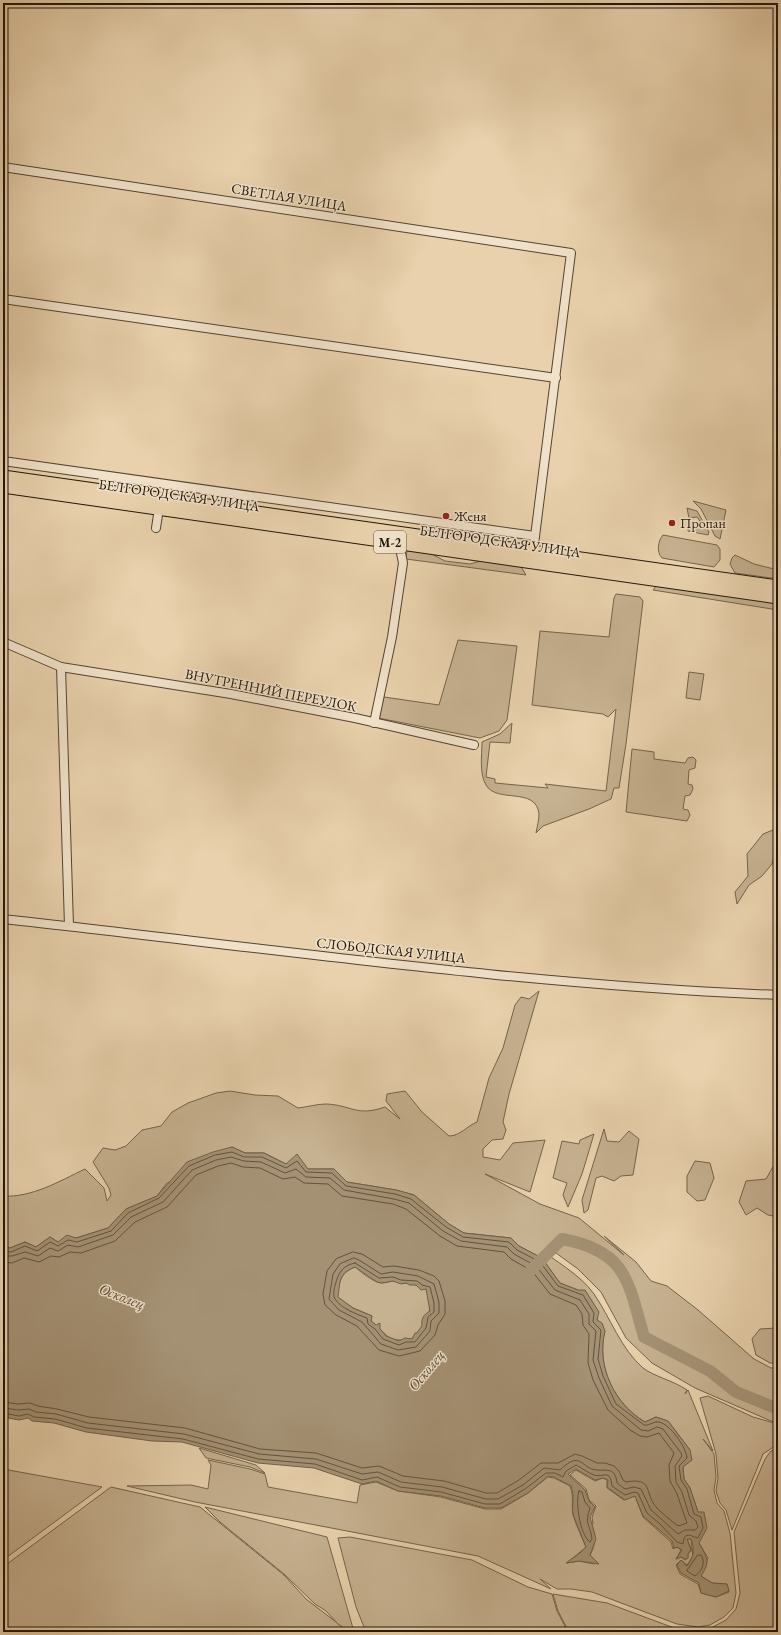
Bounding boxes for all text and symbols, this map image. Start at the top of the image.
street label: СВЕТЛАЯ УЛИЦА [230,179,348,215]
street label: БЕЛГОРОДСКАЯ УЛИЦА [97,475,261,515]
place label: Женя [453,507,486,525]
marker: Женя [441,511,451,521]
place label: Пропан [680,514,726,532]
marker: Пропан [667,518,677,528]
street label: БЕЛГОРОДСКАЯ УЛИЦА [418,521,582,561]
road number: М-2 [374,531,406,553]
street label: ВНУТРЕННИЙ ПЕРЕУЛОК [184,665,359,716]
street label: СЛОБОДСКАЯ УЛИЦА [316,933,467,967]
water label: Осколец [96,1279,148,1313]
water label: Осколец [403,1346,449,1394]

